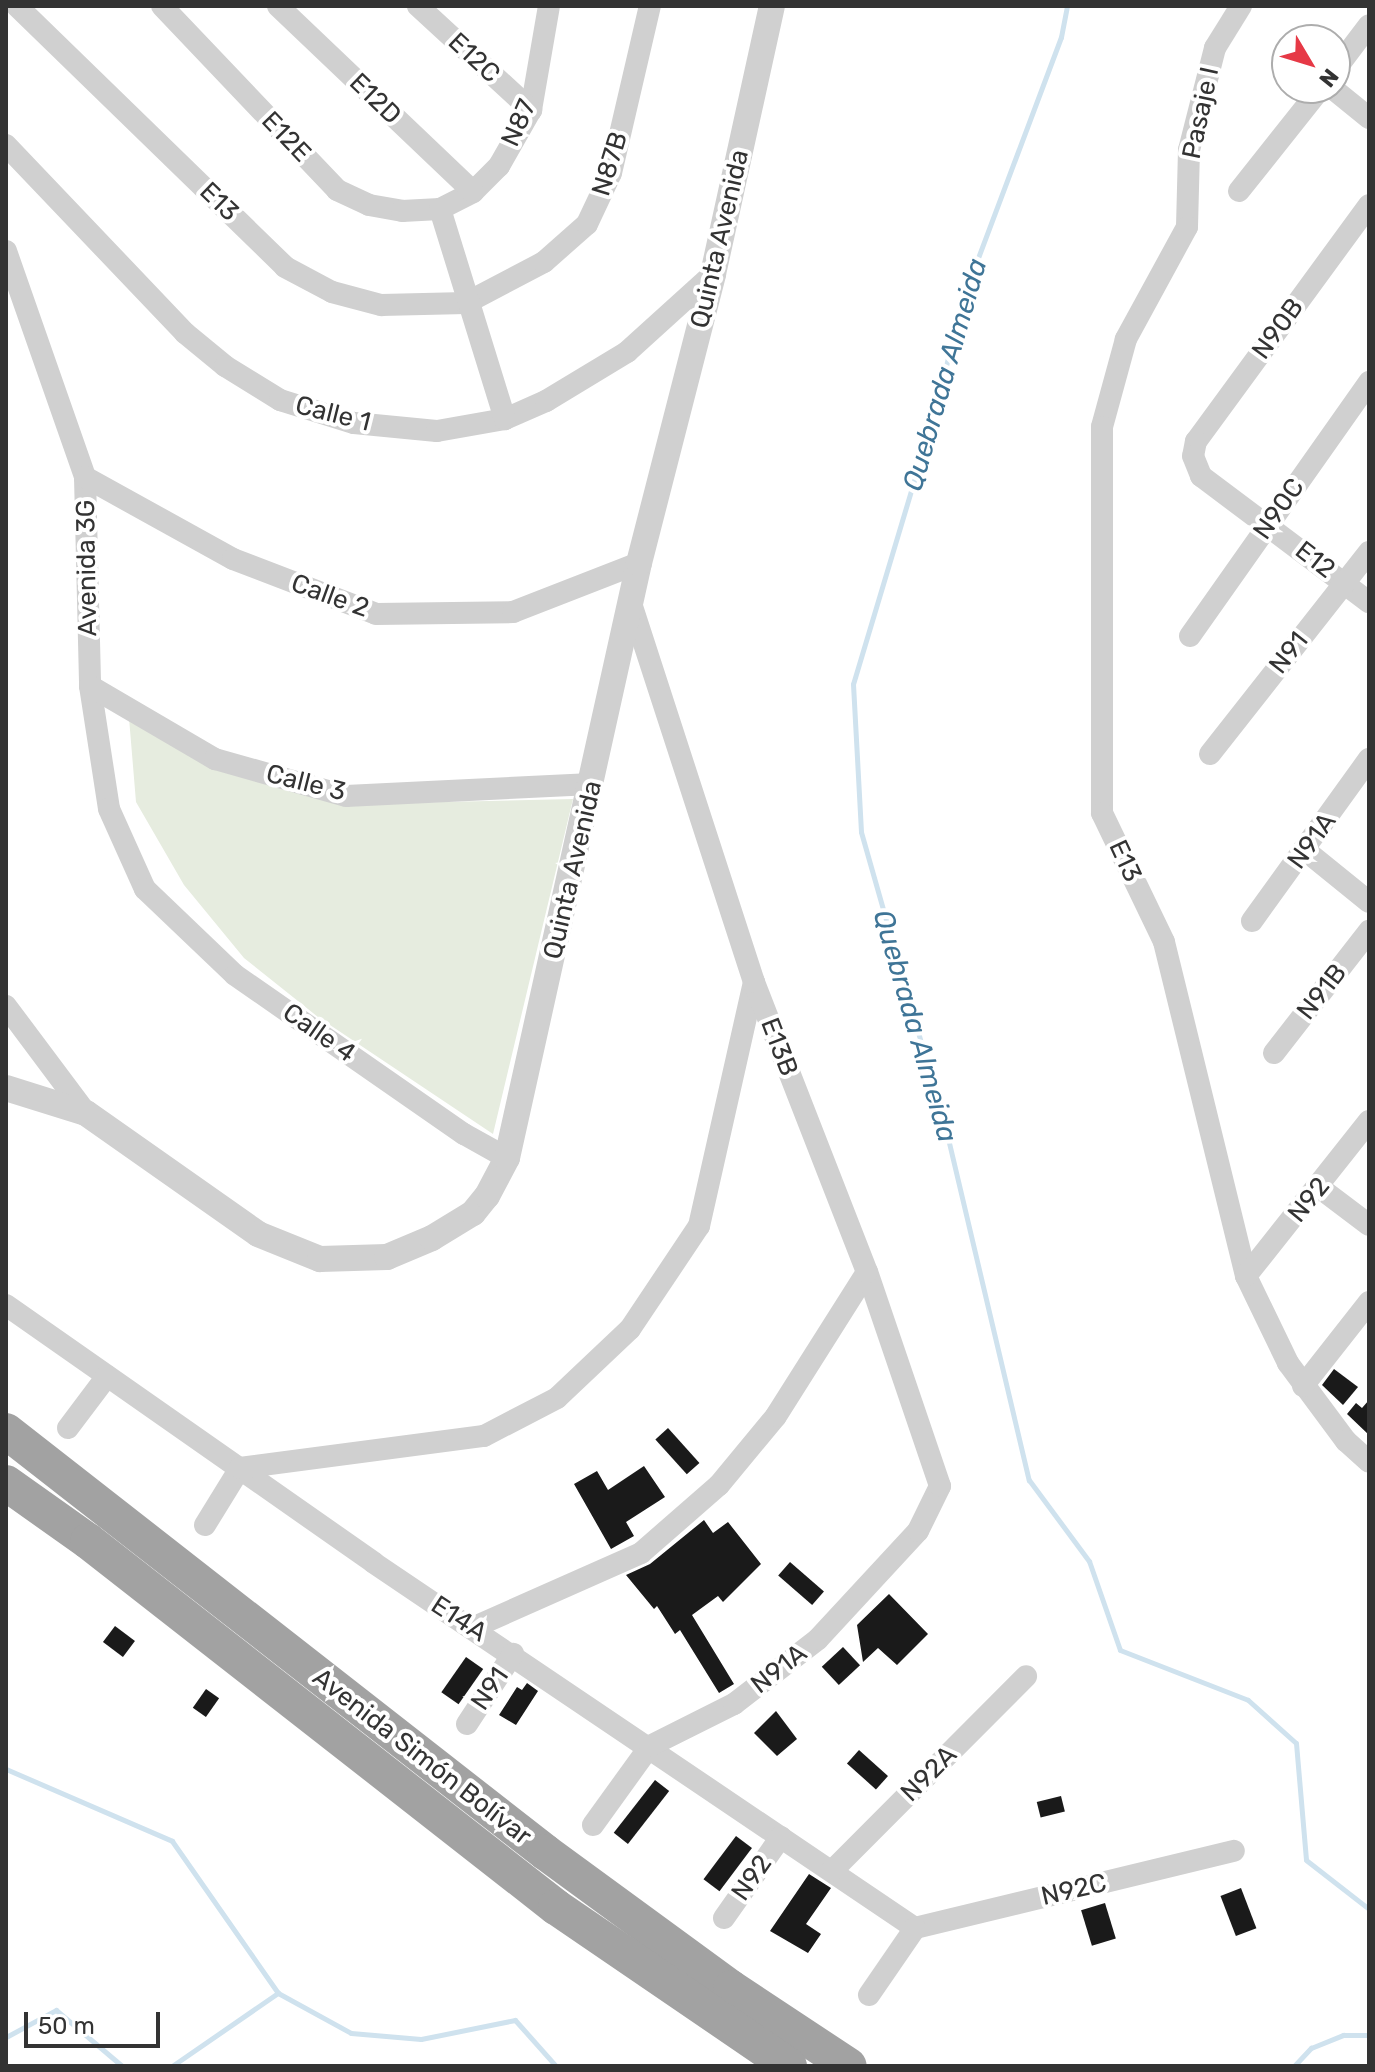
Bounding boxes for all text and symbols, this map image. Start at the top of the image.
north arrow [1271,24,1351,104]
street label: E12C [442,26,506,90]
text: N [1313,63,1344,92]
street label: Pasaje I [1176,64,1226,162]
street label: E12D [343,67,407,131]
street label: N87 [495,95,543,151]
street label: E12E [255,105,317,169]
street label: N87B [586,128,634,200]
street label: Quinta Avenida [684,146,756,332]
street label: E13 [193,176,245,228]
water label: Quebrada Almeida [896,254,994,496]
street label: N90B [1246,293,1310,365]
street label: Calle 1 [292,390,374,438]
street label: N90C [1247,472,1311,546]
street label: Avenida 3G [70,499,104,637]
street label: E12 [1289,535,1341,585]
street label: Calle 2 [287,568,373,624]
street label: N91 [1263,626,1315,680]
street label: Calle 3 [263,758,349,808]
street label: Quinta Avenida [537,777,609,963]
street label: N91A [1281,807,1343,875]
street label: E13 [1102,835,1148,887]
water label: Quebrada Almeida [866,905,964,1147]
street label: N91B [1291,958,1353,1026]
street label: Calle 4 [277,997,361,1069]
street label: E13B [754,1014,804,1080]
street label: N92 [1282,1171,1336,1229]
street label: E14A [425,1590,493,1648]
street label: N91A [745,1638,813,1700]
street label: Avenida Simón Bolívar [306,1662,538,1852]
street label: N91 [465,1662,515,1716]
street label: N92A [895,1740,963,1808]
street label: N92 [725,1849,779,1907]
street label: N92C [1038,1867,1110,1913]
scale bar [28,1996,164,2046]
text: 50 m [38,2012,95,2040]

